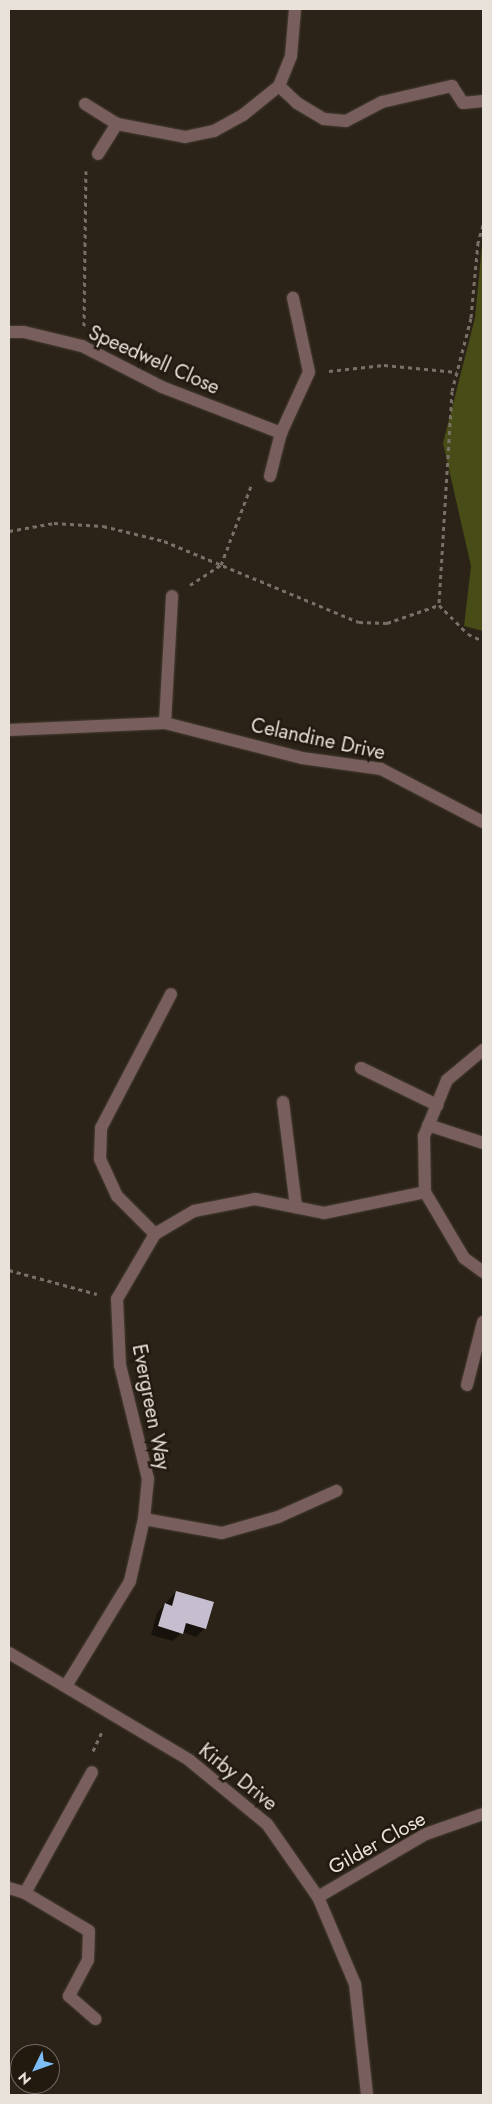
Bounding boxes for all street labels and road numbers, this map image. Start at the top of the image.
street label: Speedwell Close [85,320,223,400]
street label: Celandine Drive [249,713,387,765]
street label: Evergreen Way [127,1342,175,1472]
street label: Kirby Drive [194,1738,282,1816]
street label: Gilder Close [324,1806,430,1880]

